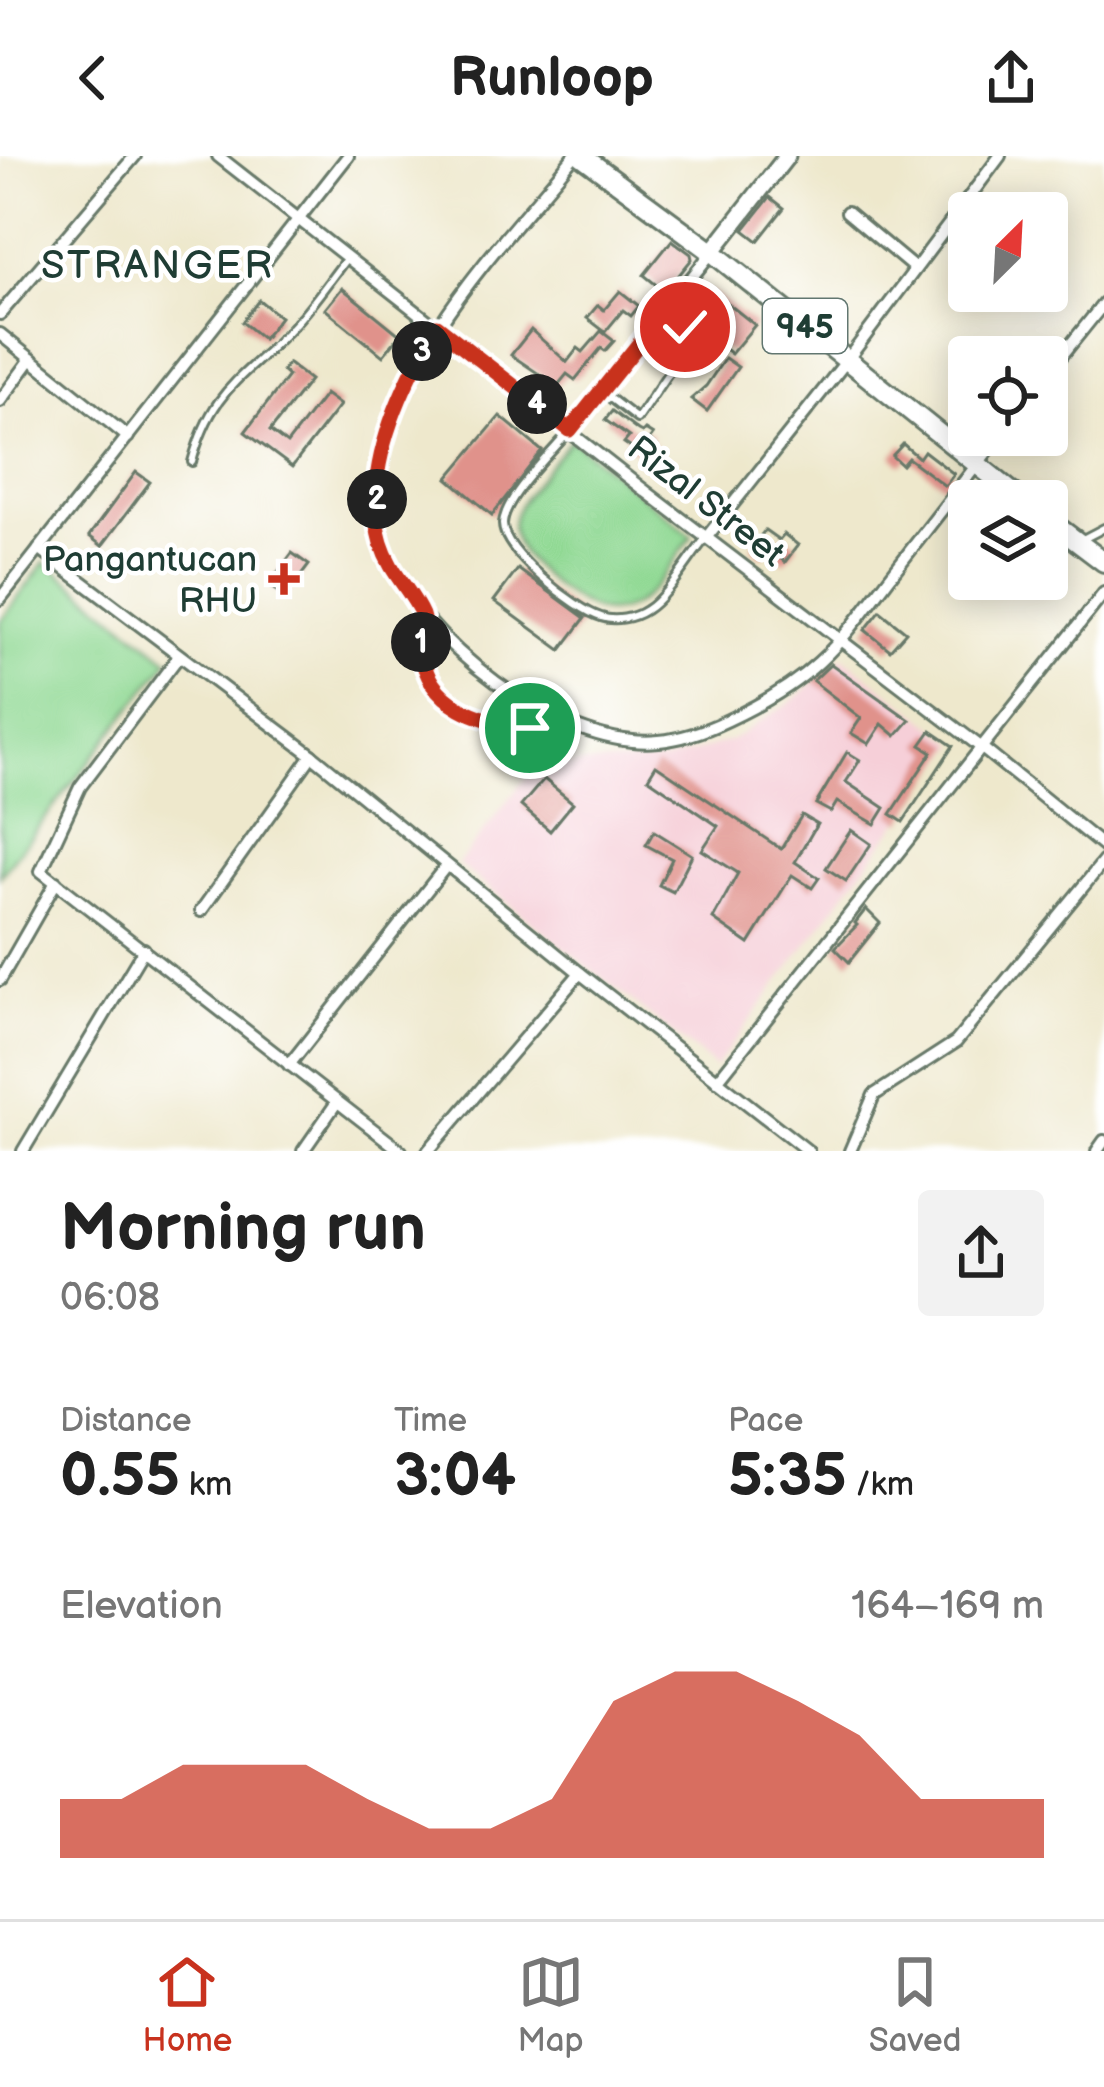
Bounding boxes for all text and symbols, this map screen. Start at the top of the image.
icon: back [60,45,126,111]
icon: share [978,45,1044,111]
text: Runloop [450,46,654,111]
north arrow [948,192,1068,312]
map controls [948,192,1068,600]
district label: STRANGER [41,243,275,290]
pin [634,276,736,378]
icon: check [652,294,718,360]
road number: 945 [763,299,847,353]
pin: 3 [392,321,452,381]
text: 3 [412,331,432,371]
button: locate [948,336,1068,456]
pin: 4 [507,374,567,434]
text: 4 [527,384,547,424]
street label: Rizal Street [619,427,792,576]
pin: 2 [347,469,407,529]
text: 2 [367,479,387,519]
button: layers [948,480,1068,600]
place label: Pangantucan RHU [43,539,257,623]
marker: Pangantucan RHU [268,563,300,595]
pin: 1 [391,612,451,672]
text: 1 [414,622,428,662]
pin [479,677,581,779]
icon: arrive [497,695,563,761]
text: Morning run [60,1190,426,1269]
button: share [918,1190,1044,1316]
text: 06:08 [60,1275,160,1322]
text: Distance [60,1401,192,1441]
text: Time [394,1401,467,1441]
text: Pace [728,1401,803,1441]
text: 0.55 [60,1441,180,1513]
text: 3:04 [394,1441,516,1513]
text: 5:35 [728,1441,847,1513]
text: km [180,1465,232,1505]
text: /km [847,1465,914,1505]
text: Elevation [60,1583,223,1630]
text: 164–169 m [851,1583,1044,1630]
tab: Home [143,1949,232,2061]
tab: Map [517,1949,584,2061]
tab: Saved [869,1949,961,2061]

